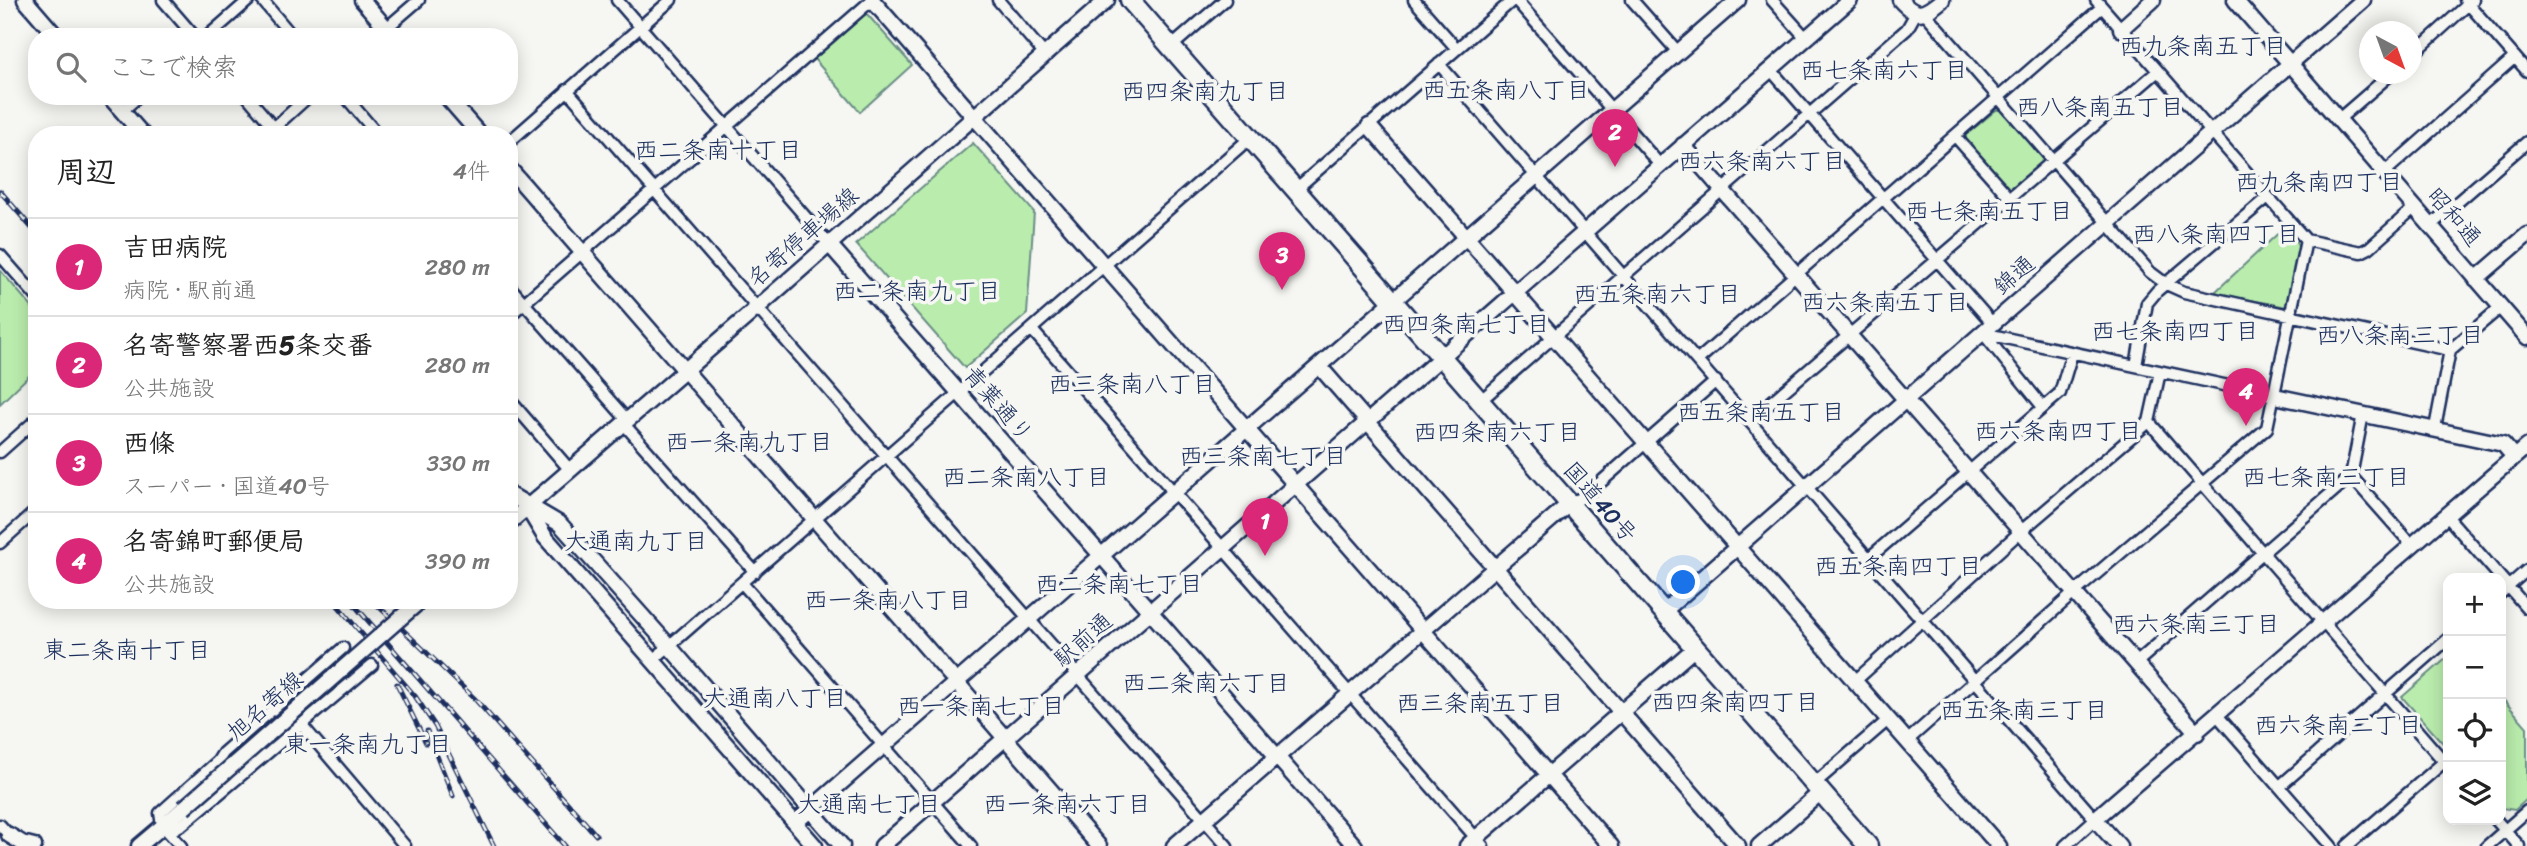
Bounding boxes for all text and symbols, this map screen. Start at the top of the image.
north arrow [2359,21,2422,84]
district label: 西九条南五丁目 [2119,25,2287,67]
search box [28,28,518,105]
text: ここで検索 [108,44,238,90]
icon: search [52,48,90,86]
district label: 西七条南六丁目 [1800,49,1968,91]
district label: 西五条南八丁目 [1422,69,1590,111]
district label: 西四条南九丁目 [1121,70,1289,112]
district label: 西八条南五丁目 [2016,86,2184,128]
pin: 2 [1592,109,1638,167]
district label: 西二条南十丁目 [634,129,802,171]
district label: 西六条南六丁目 [1678,140,1846,182]
text: 周辺 [56,145,116,199]
text: 4件 [453,151,490,192]
district label: 西九条南四丁目 [2235,161,2403,203]
street label: 名寄停車場線 [737,176,869,298]
street label: 昭和通 [2416,178,2492,256]
district label: 西七条南五丁目 [1905,190,2073,232]
district label: 西八条南四丁目 [2132,213,2300,255]
text: 吉田病院 [123,224,227,270]
pin: 3 [1259,232,1305,290]
street label: 錦通 [1983,244,2045,306]
text: 1 [74,247,84,288]
text: 280 m [425,247,490,288]
text: 病院 · 駅前通 [123,270,256,311]
district label: 西二条南九丁目 [833,270,1001,312]
district label: 西五条南六丁目 [1573,273,1741,315]
district label: 西六条南五丁目 [1801,281,1969,323]
district label: 西四条南七丁目 [1382,303,1550,345]
district label: 西七条南四丁目 [2091,310,2259,352]
district label: 西八条南三丁目 [2316,314,2484,356]
text: 名寄警察署西5条交番 [123,322,373,368]
text: 2 [72,345,86,386]
text: 280 m [425,345,490,386]
street label: 青葉通り [952,356,1044,452]
district label: 西三条南八丁目 [1048,363,1216,405]
text: 公共施設 [123,368,215,409]
pin: 4 [2223,368,2269,426]
district label: 西五条南五丁目 [1677,391,1845,433]
district label: 西六条南四丁目 [1974,410,2142,452]
district label: 西四条南六丁目 [1413,411,1581,453]
text: 西條 [123,420,175,466]
district label: 西一条南九丁目 [665,421,833,463]
district label: 西三条南七丁目 [1179,435,1347,477]
text: 3 [73,443,85,484]
text: 330 m [427,443,490,484]
street label: 国道40号 [1552,452,1648,552]
district label: 西二条南八丁目 [942,456,1110,498]
district label: 西七条南三丁目 [2242,456,2410,498]
text: スーパー · 国道40号 [123,466,330,507]
pin: 1 [1242,498,1288,556]
text: 名寄錦町郵便局 [123,518,305,564]
district label: 大通南九丁目 [564,520,708,562]
text: 4 [72,541,86,582]
text: 390 m [425,541,490,582]
district label: 西五条南四丁目 [1814,545,1982,587]
district label: 西二条南七丁目 [1035,563,1203,605]
text: 公共施設 [123,564,215,605]
your location [1666,565,1700,599]
map controls [2443,573,2506,825]
button: + [2443,573,2506,636]
district label: 西一条南八丁目 [804,579,972,621]
street label: 駅前通 [1044,602,1122,678]
district label: 西六条南三丁目 [2112,603,2280,645]
district label: 東二条南十丁目 [43,629,211,671]
button: − [2443,636,2506,699]
street label: 旭名寄線 [217,660,313,752]
district label: 西二条南六丁目 [1122,662,1290,704]
district label: 大通南八丁目 [703,677,847,719]
district label: 西四条南四丁目 [1651,681,1819,723]
district label: 西三条南五丁目 [1396,682,1564,724]
district label: 西一条南七丁目 [897,685,1065,727]
district label: 西五条南三丁目 [1940,689,2108,731]
button: locate [2443,699,2506,762]
district label: 西六条南二丁目 [2254,704,2422,746]
district label: 東一条南九丁目 [284,723,452,765]
button: layers [2443,762,2506,825]
district label: 大通南七丁目 [797,783,941,825]
district label: 西一条南六丁目 [983,783,1151,825]

